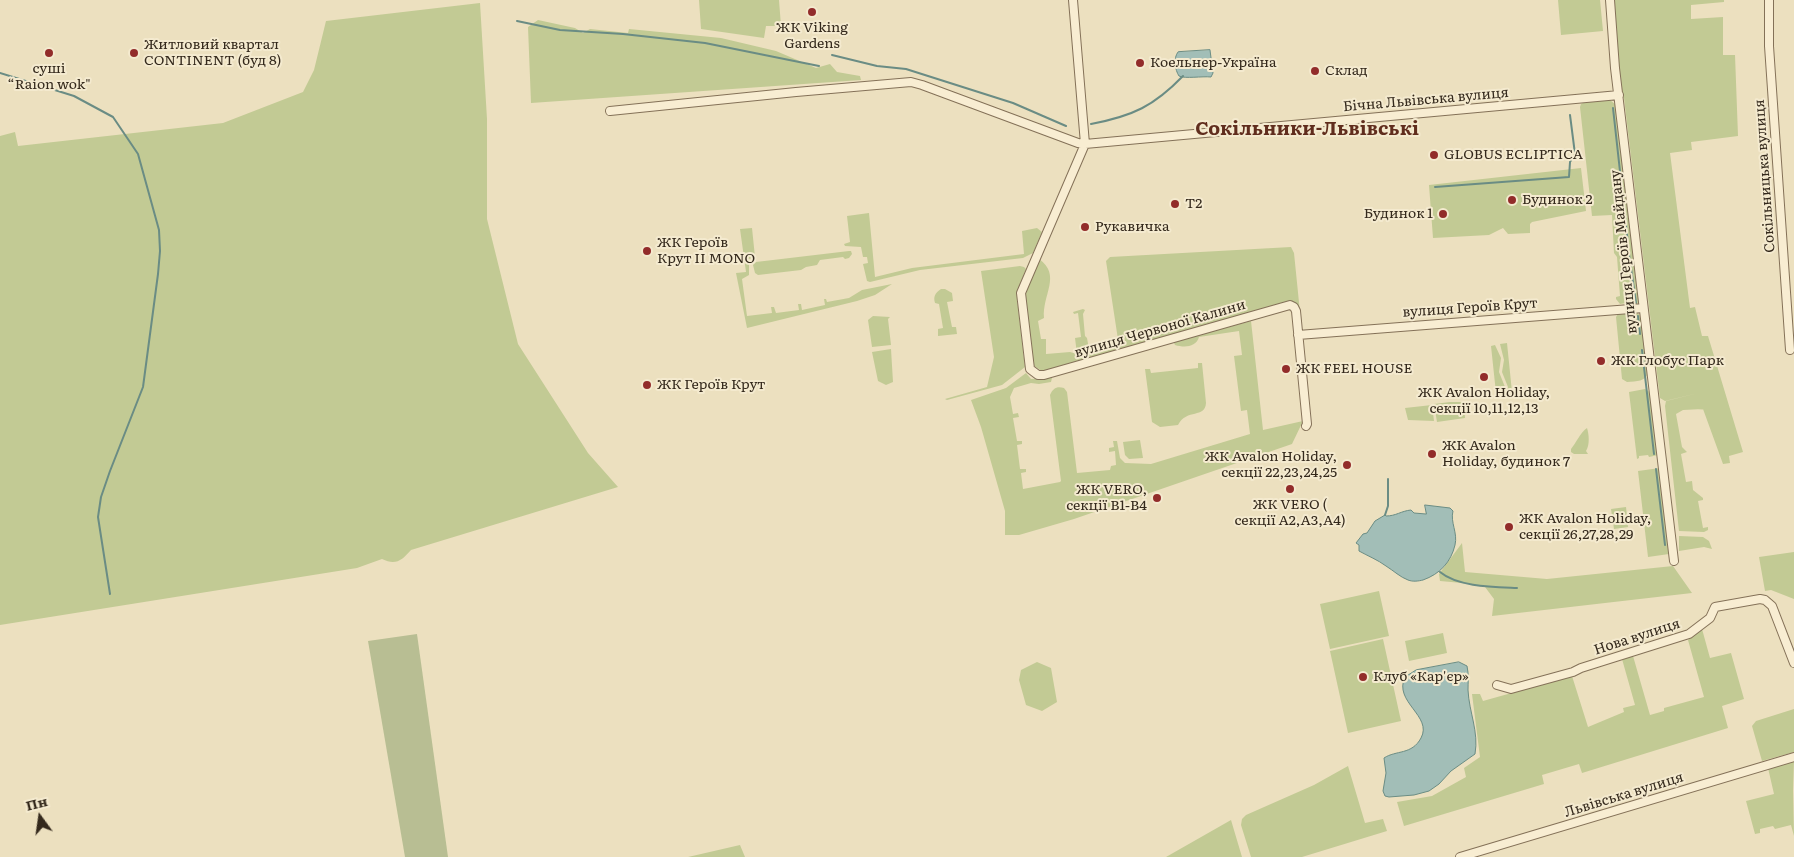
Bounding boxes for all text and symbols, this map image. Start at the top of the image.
marker: ЖК Viking Gardens [806,6,818,18]
place label: ЖК Viking Gardens [776,20,848,52]
place label: Житловий квартал CONTINENT (буд 8) [144,37,281,70]
marker: суші “Raion wok" [43,47,55,59]
marker: Житловий квартал CONTINENT (буд 8) [128,47,140,59]
place label: Коельнер-Україна [1150,55,1277,71]
marker: Коельнер-Україна [1134,57,1146,69]
place label: суші “Raion wok" [7,61,91,94]
place label: Склад [1325,63,1368,79]
marker: Склад [1309,65,1321,77]
street label: Бічна Львівська вулиця [1342,84,1510,116]
street label: Сокільницька вулиця [1751,99,1779,253]
district label: Сокільники-Львівські [1195,118,1419,140]
place label: GLOBUS ECLIPTICA [1444,147,1583,163]
marker: GLOBUS ECLIPTICA [1428,149,1440,161]
street label: вулиця Героїв Майдану [1607,169,1641,335]
place label: Будинок 2 [1522,192,1593,208]
marker: Будинок 2 [1506,194,1518,206]
place label: T2 [1185,196,1202,212]
marker: T2 [1169,198,1181,210]
place label: Будинок 1 [1364,206,1433,222]
marker: Будинок 1 [1437,208,1449,220]
place label: Рукавичка [1095,219,1170,235]
marker: Рукавичка [1079,221,1091,233]
place label: ЖК Героїв Крут ІІ MONO [657,235,755,268]
marker: ЖК Героїв Крут ІІ MONO [641,245,653,257]
street label: вулиця Героїв Крут [1402,295,1538,321]
street label: вулиця Червоної Калини [1072,296,1248,362]
place label: ЖК Глобус Парк [1611,353,1724,369]
marker: ЖК Глобус Парк [1595,355,1607,367]
place label: ЖК FEEL HOUSE [1296,361,1412,377]
marker: ЖК FEEL HOUSE [1280,363,1292,375]
marker: ЖК Avalon Holiday, секції 10,11,12,13 [1478,371,1490,383]
place label: ЖК Героїв Крут [657,377,765,393]
marker: ЖК Героїв Крут [641,379,653,391]
place label: ЖК Avalon Holiday, секції 10,11,12,13 [1418,385,1550,418]
place label: ЖК Avalon Holiday, будинок 7 [1442,438,1570,471]
marker: ЖК Avalon Holiday, будинок 7 [1426,448,1438,460]
place label: ЖК Avalon Holiday, секції 22,23,24,25 [1205,449,1337,482]
marker: ЖК Avalon Holiday, секції 22,23,24,25 [1341,459,1353,471]
place label: ЖК VERO, секції В1-В4 [1066,482,1147,514]
marker: ЖК VERO ( секції А2,А3,А4) [1284,483,1296,495]
marker: ЖК VERO, секції В1-В4 [1151,492,1163,504]
place label: ЖК VERO ( секції А2,А3,А4) [1234,497,1346,530]
place label: ЖК Avalon Holiday, секції 26,27,28,29 [1519,511,1651,544]
marker: ЖК Avalon Holiday, секції 26,27,28,29 [1503,521,1515,533]
street label: Нова вулиця [1592,615,1682,659]
place label: Клуб «Кар'єр» [1373,669,1469,685]
marker: Клуб «Кар'єр» [1357,671,1369,683]
street label: Львівська вулиця [1562,769,1686,821]
text: Пн [23,790,49,815]
north arrow [15,792,65,842]

